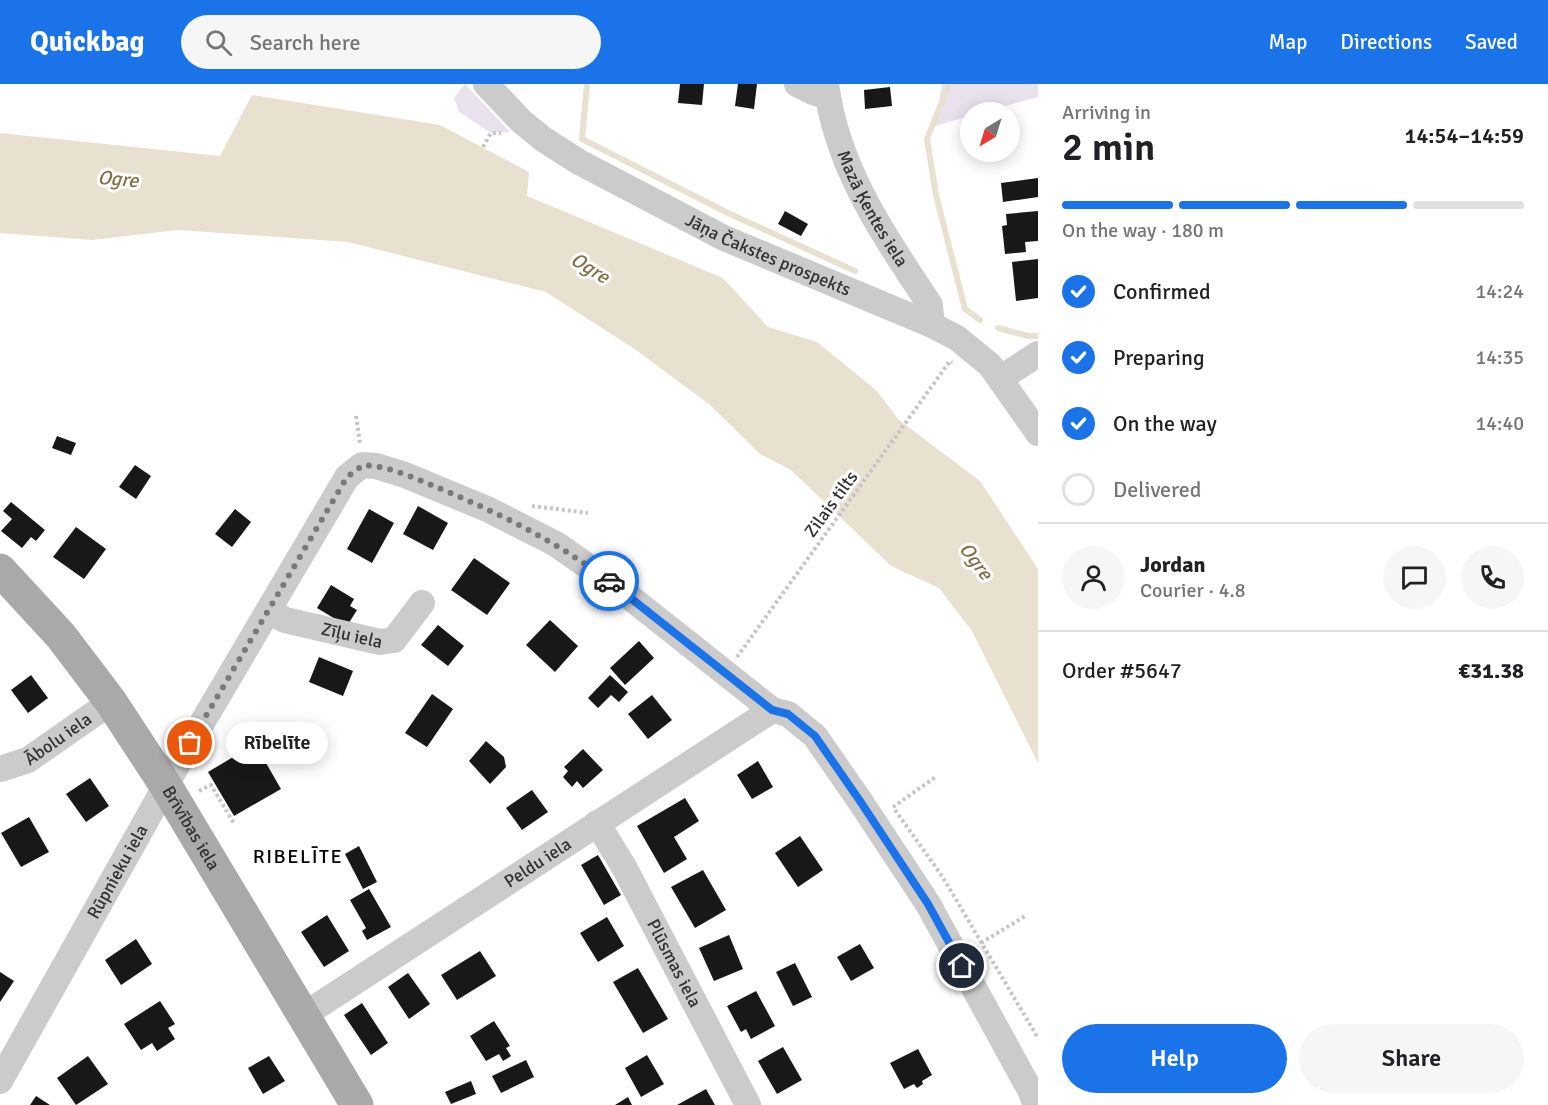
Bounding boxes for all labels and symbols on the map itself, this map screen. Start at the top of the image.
north arrow [960,102,1020,162]
street label: Mazā Ķentes iela [832,147,913,271]
water label: Ogre [97,165,140,193]
street label: Jāņa Čakstes prospekts [682,209,854,301]
water label: Ogre [566,247,615,290]
street label: Zilais tilts [800,466,863,541]
water label: Ogre [954,537,999,586]
courier [579,551,639,611]
street label: Zīļu iela [319,618,385,653]
street label: Ābolu iela [20,708,96,770]
pin [164,717,215,768]
callout: Rībelīte [226,722,328,764]
street label: Brīvības iela [157,782,225,874]
street label: Rūpnieku iela [82,821,153,923]
street label: Peldu iela [500,833,575,893]
district label: RIBELĪTE [253,844,343,869]
street label: Plūsmas iela [642,915,706,1011]
pin [936,940,987,991]

